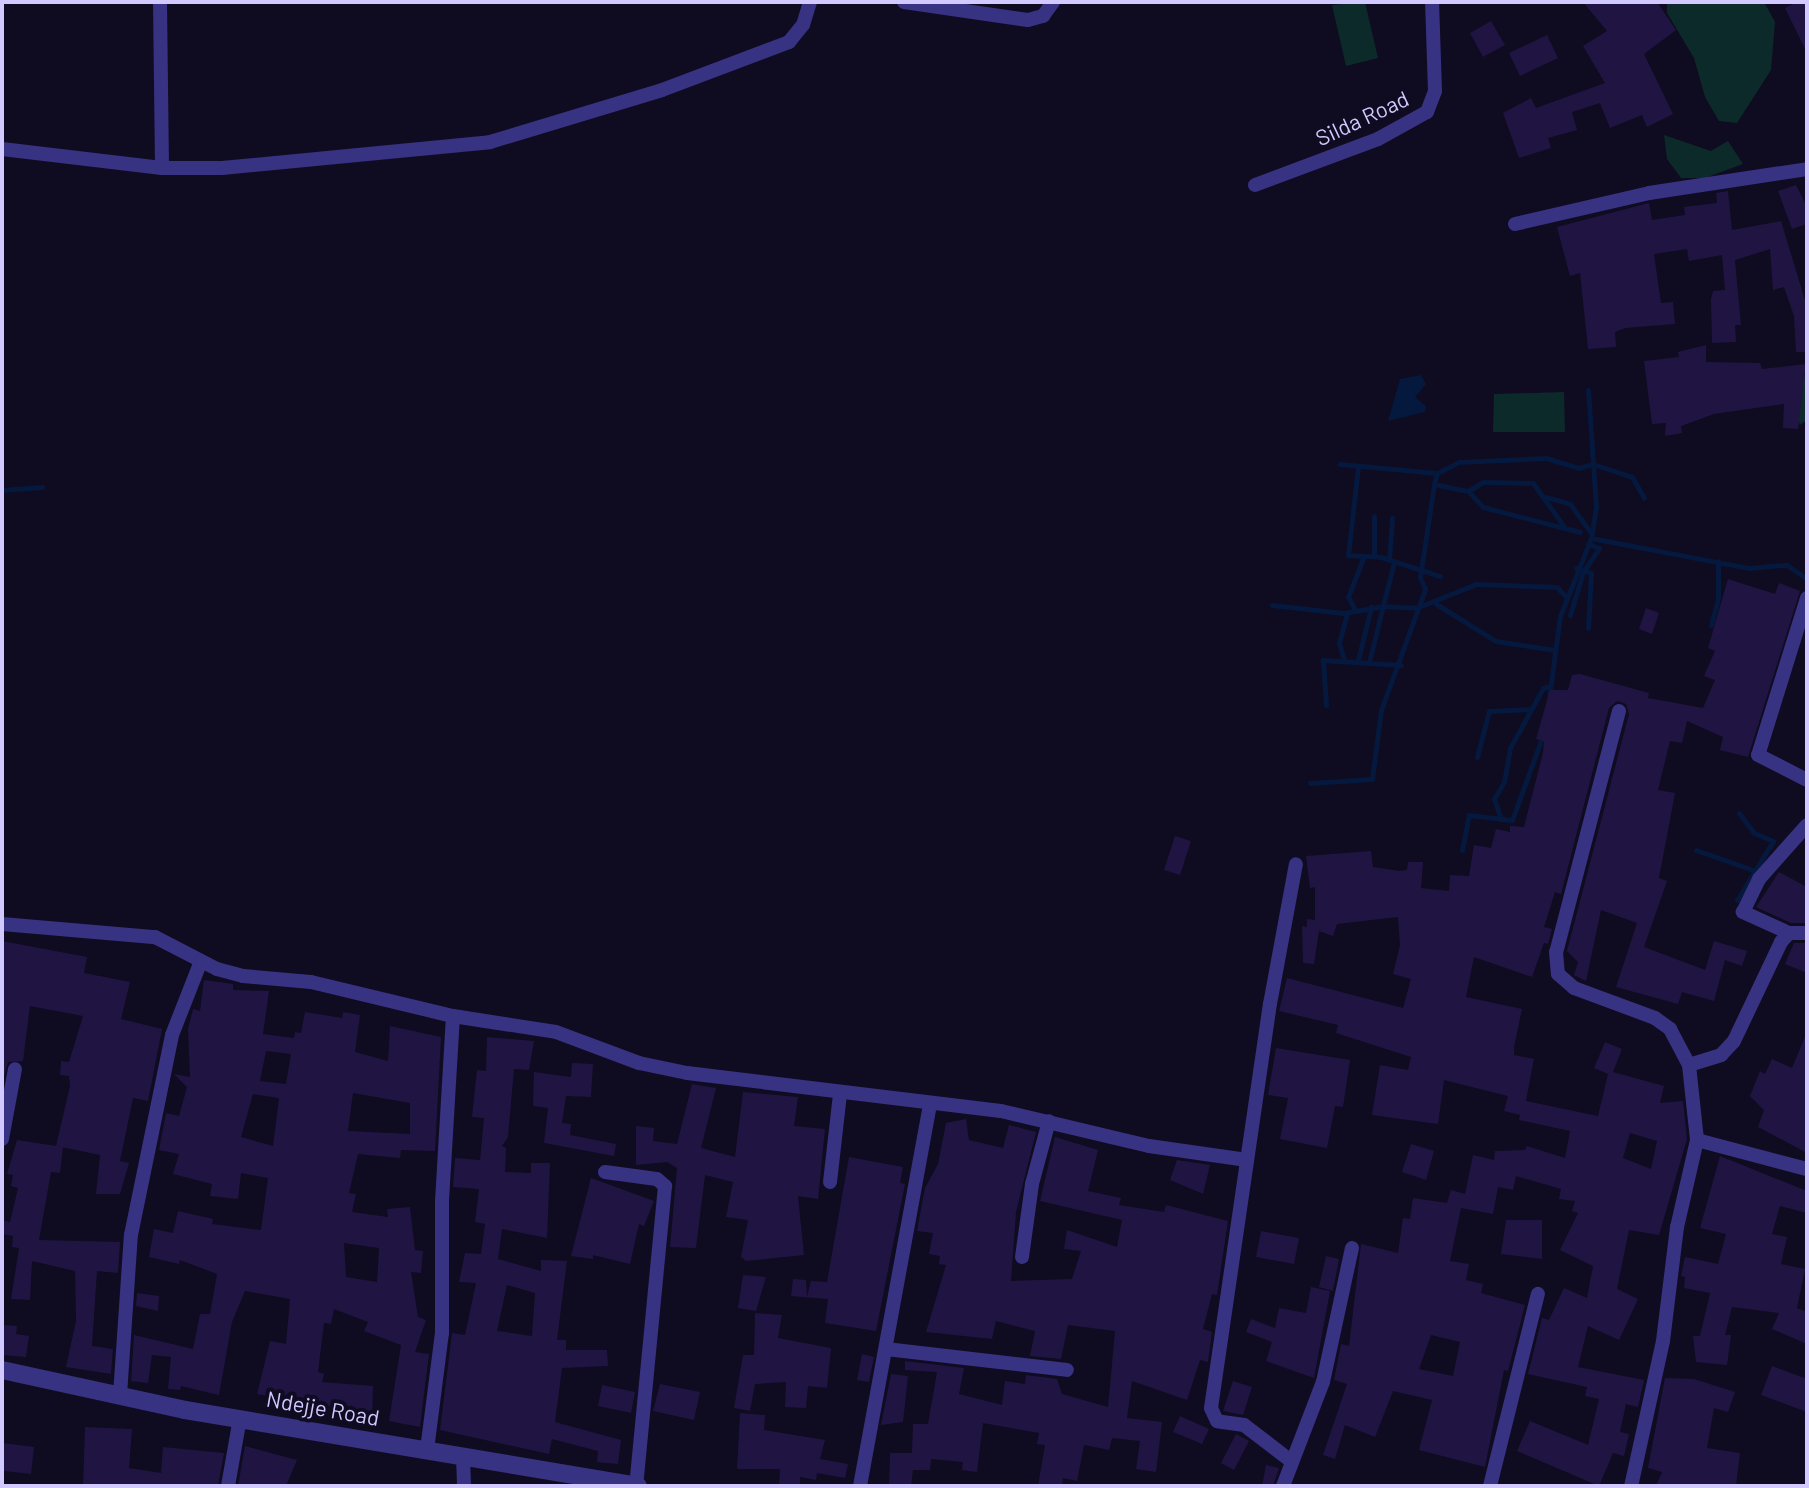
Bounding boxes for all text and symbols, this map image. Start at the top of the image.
street label: Silda Road [1311,85,1413,151]
street label: Ndejje Road [264,1385,382,1431]

